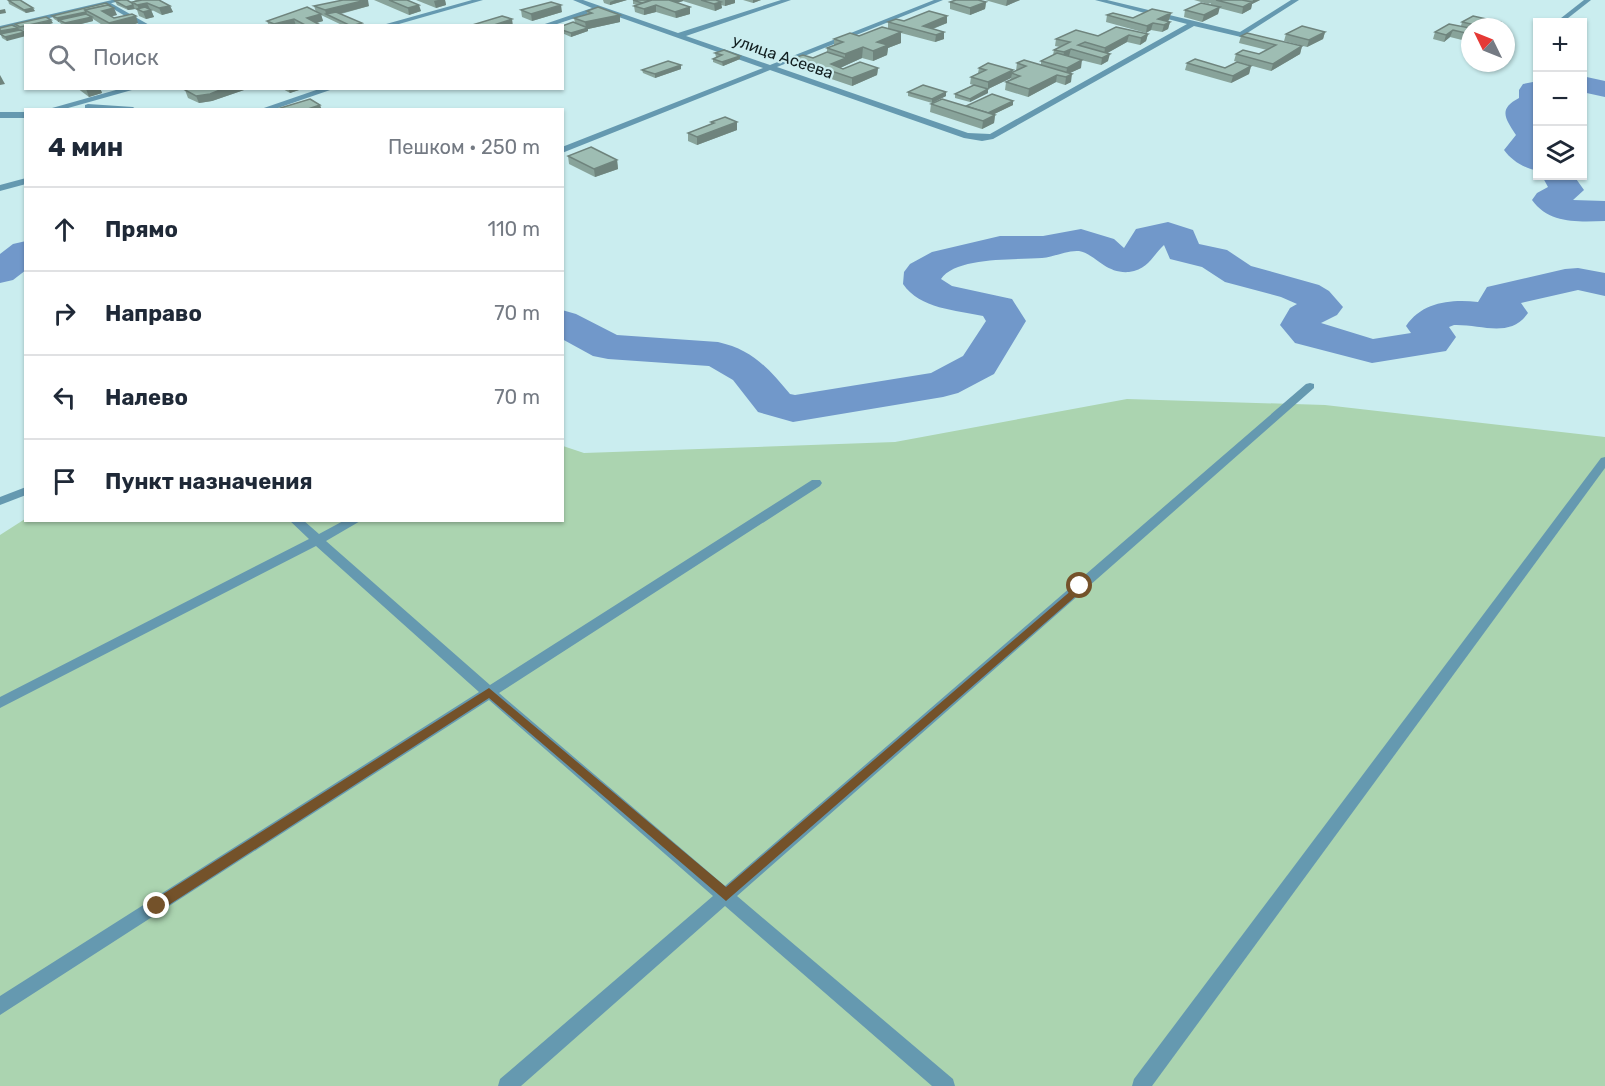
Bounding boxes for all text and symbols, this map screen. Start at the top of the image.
north arrow [1461,18,1515,72]
map controls [1533,18,1587,180]
button: + [1533,18,1587,72]
search box [24,24,564,90]
street label: улица Асеева [730,30,836,83]
icon: search [45,41,78,74]
text: Поиск [93,44,159,71]
button: − [1533,72,1587,126]
button: layers [1533,126,1587,180]
text: 4 мин [48,132,123,163]
text: Пешком · 250 m [388,135,540,159]
icon: ahead [48,213,81,246]
text: Прямо [105,216,178,243]
text: 110 m [488,217,540,241]
icon: right [48,297,81,330]
text: Направо [105,300,202,327]
text: 70 m [494,301,540,325]
icon: left [48,381,81,414]
text: Налево [105,384,188,411]
text: 70 m [494,385,540,409]
icon: arrive [48,465,81,498]
text: Пункт назначения [105,468,313,495]
route start [1066,572,1092,598]
route end [143,892,169,918]

